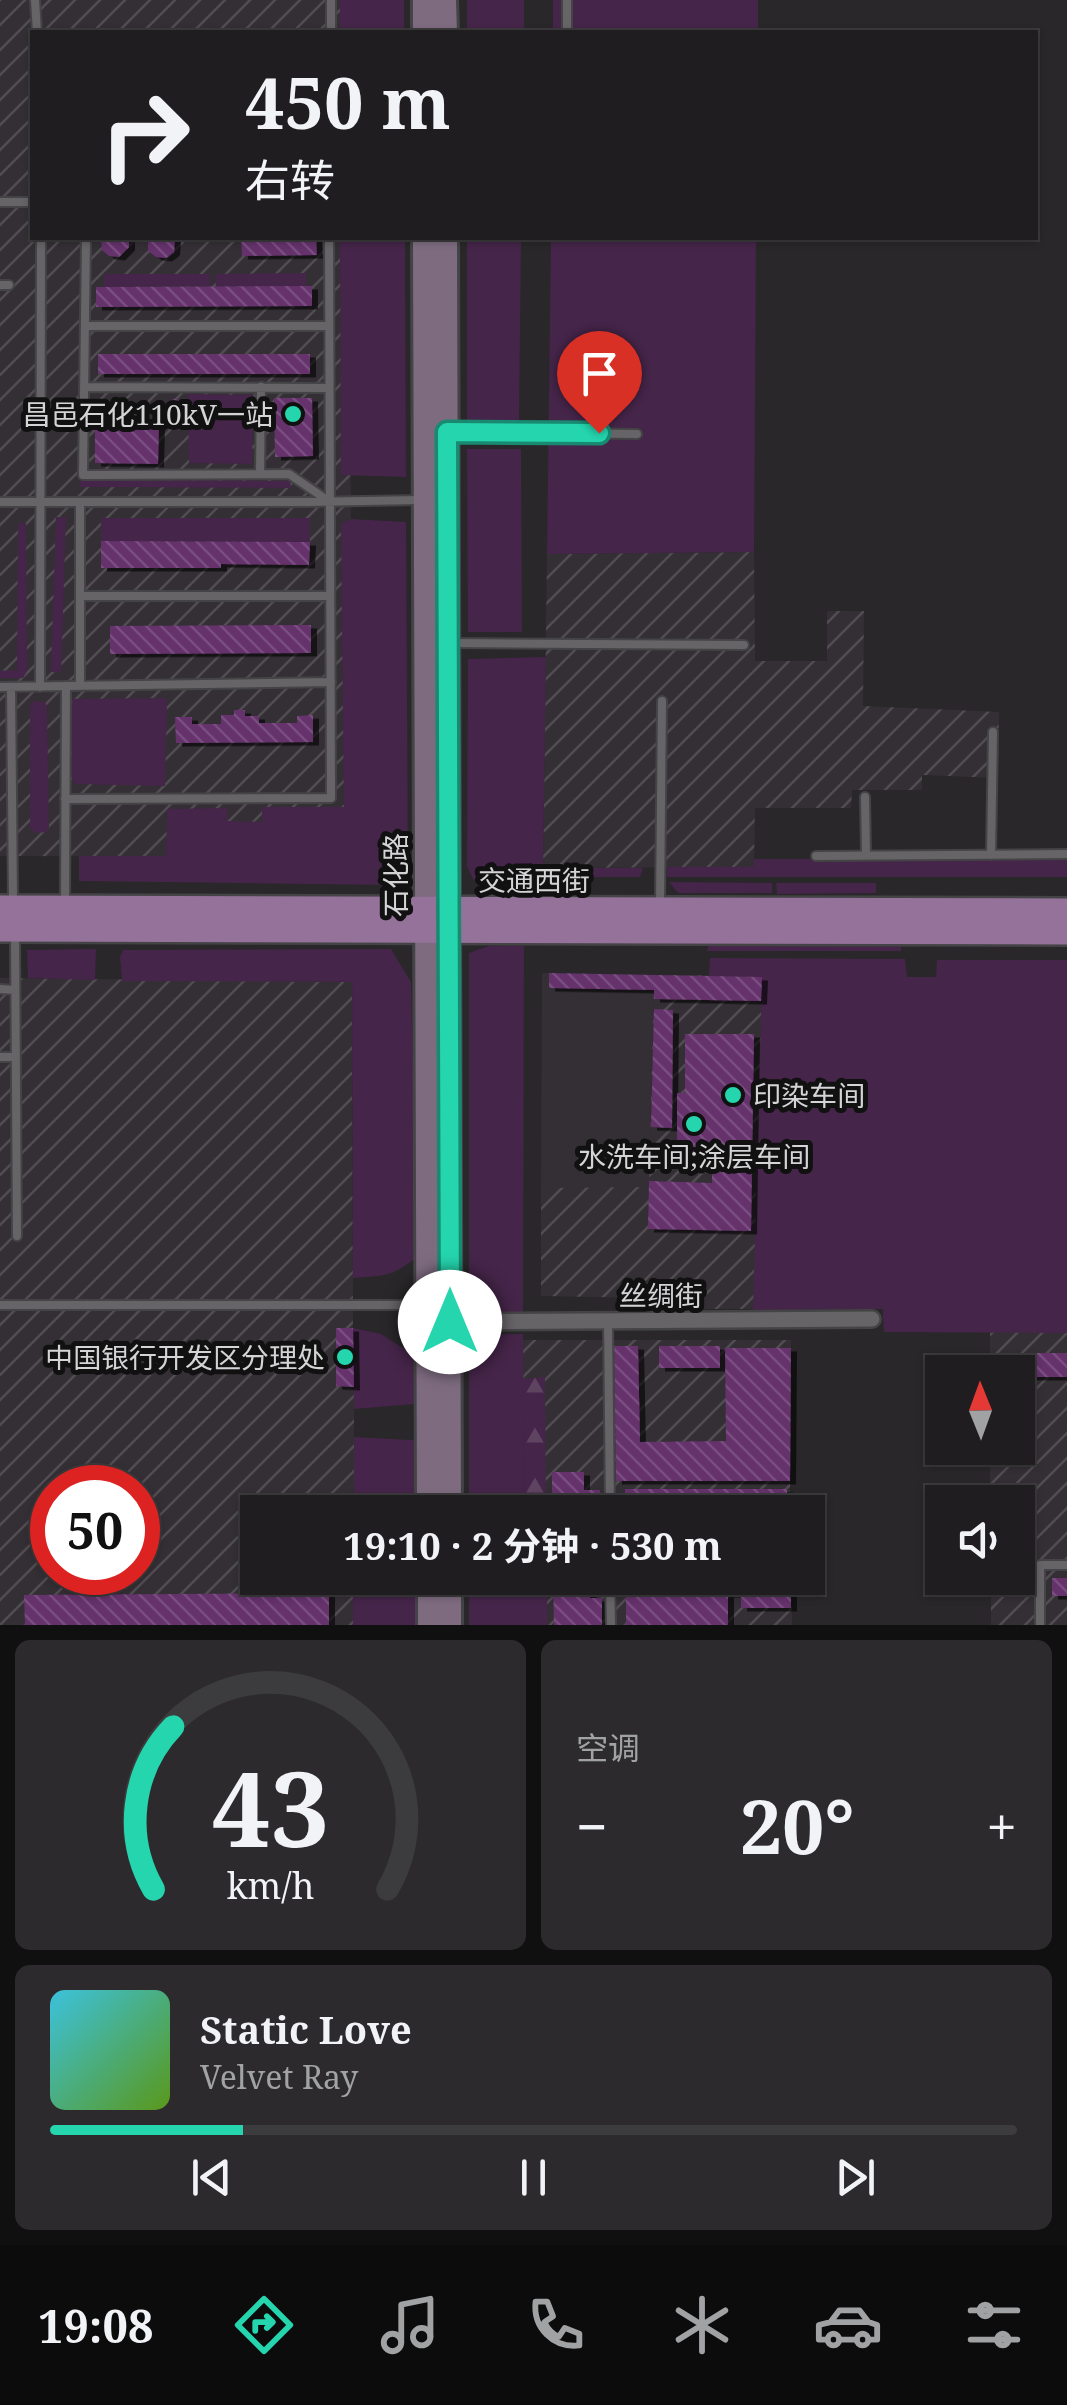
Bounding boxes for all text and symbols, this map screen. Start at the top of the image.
text: 450 m [245,54,451,150]
icon: right [80,70,210,200]
text: 右转 [245,149,335,210]
pin [557,331,642,434]
icon: arrive [572,346,627,401]
place label: 昌邑石化110kV一站 [23,395,273,433]
marker: 昌邑石化110kV一站 [282,403,304,425]
street label: 石化路 [376,833,414,917]
street label: 交通西街 [478,861,590,899]
place label: 印染车间 [753,1076,865,1114]
marker: 印染车间 [722,1084,744,1106]
marker: 水洗车间;涂层车间 [683,1113,705,1135]
place label: 水洗车间;涂层车间 [578,1137,810,1175]
position arrow [398,1270,502,1374]
street label: 丝绸街 [619,1276,703,1314]
place label: 中国银行开发区分理处 [45,1338,325,1376]
marker: 中国银行开发区分理处 [334,1346,356,1368]
north arrow [925,1355,1035,1465]
map controls [925,1355,1035,1595]
speed limit sign: 50 [30,1465,160,1595]
button: sound [925,1485,1035,1595]
text: 19:10 · 2 分钟 · 530 m [343,1519,722,1571]
text: 空调 [576,1726,640,1769]
text: 43 [212,1736,329,1877]
text: 20° [740,1774,854,1876]
text: − [576,1788,608,1863]
text: + [986,1788,1017,1863]
text: km/h [227,1861,314,1909]
text: Static Love [200,2003,412,2055]
text: Velvet Ray [200,2055,358,2098]
icon: previous [184,2150,239,2205]
icon: pause [506,2150,561,2205]
icon: next [828,2150,883,2205]
icon: directions [229,2290,299,2360]
icon: music [375,2290,445,2360]
icon: phone [521,2290,591,2360]
icon: climate [667,2290,737,2360]
icon: car [813,2290,883,2360]
icon: filters [959,2290,1029,2360]
text: 19:08 [38,2295,153,2356]

